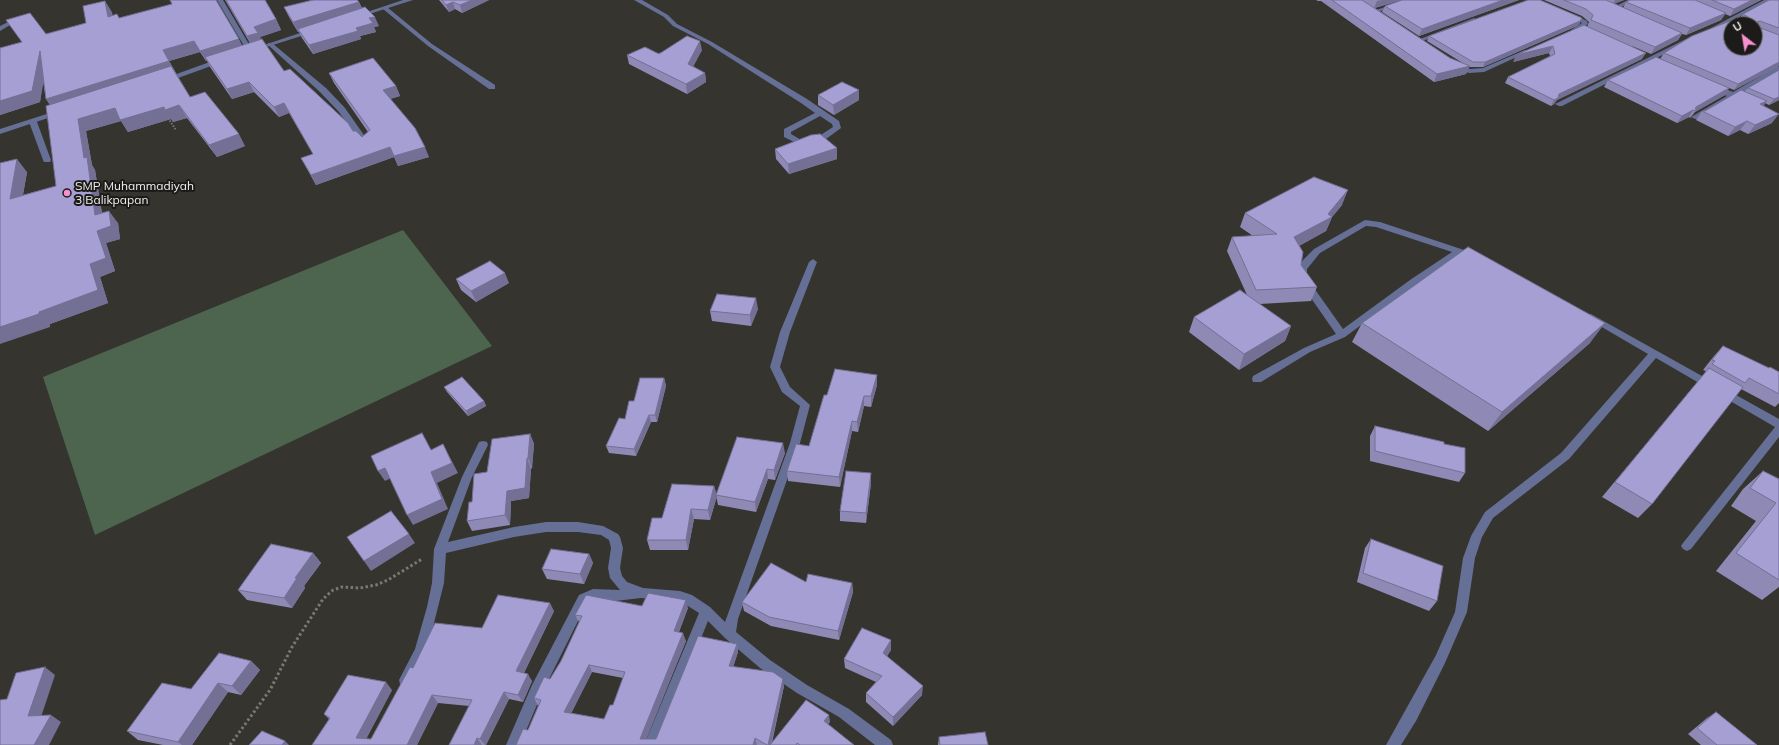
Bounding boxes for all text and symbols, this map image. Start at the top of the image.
north arrow [1723,16,1763,56]
text: U [1730,18,1744,35]
place label: SMP Muhammadiyah 3 Balikpapan [75,179,194,207]
marker: SMP Muhammadiyah 3 Balikpapan [62,188,72,198]

